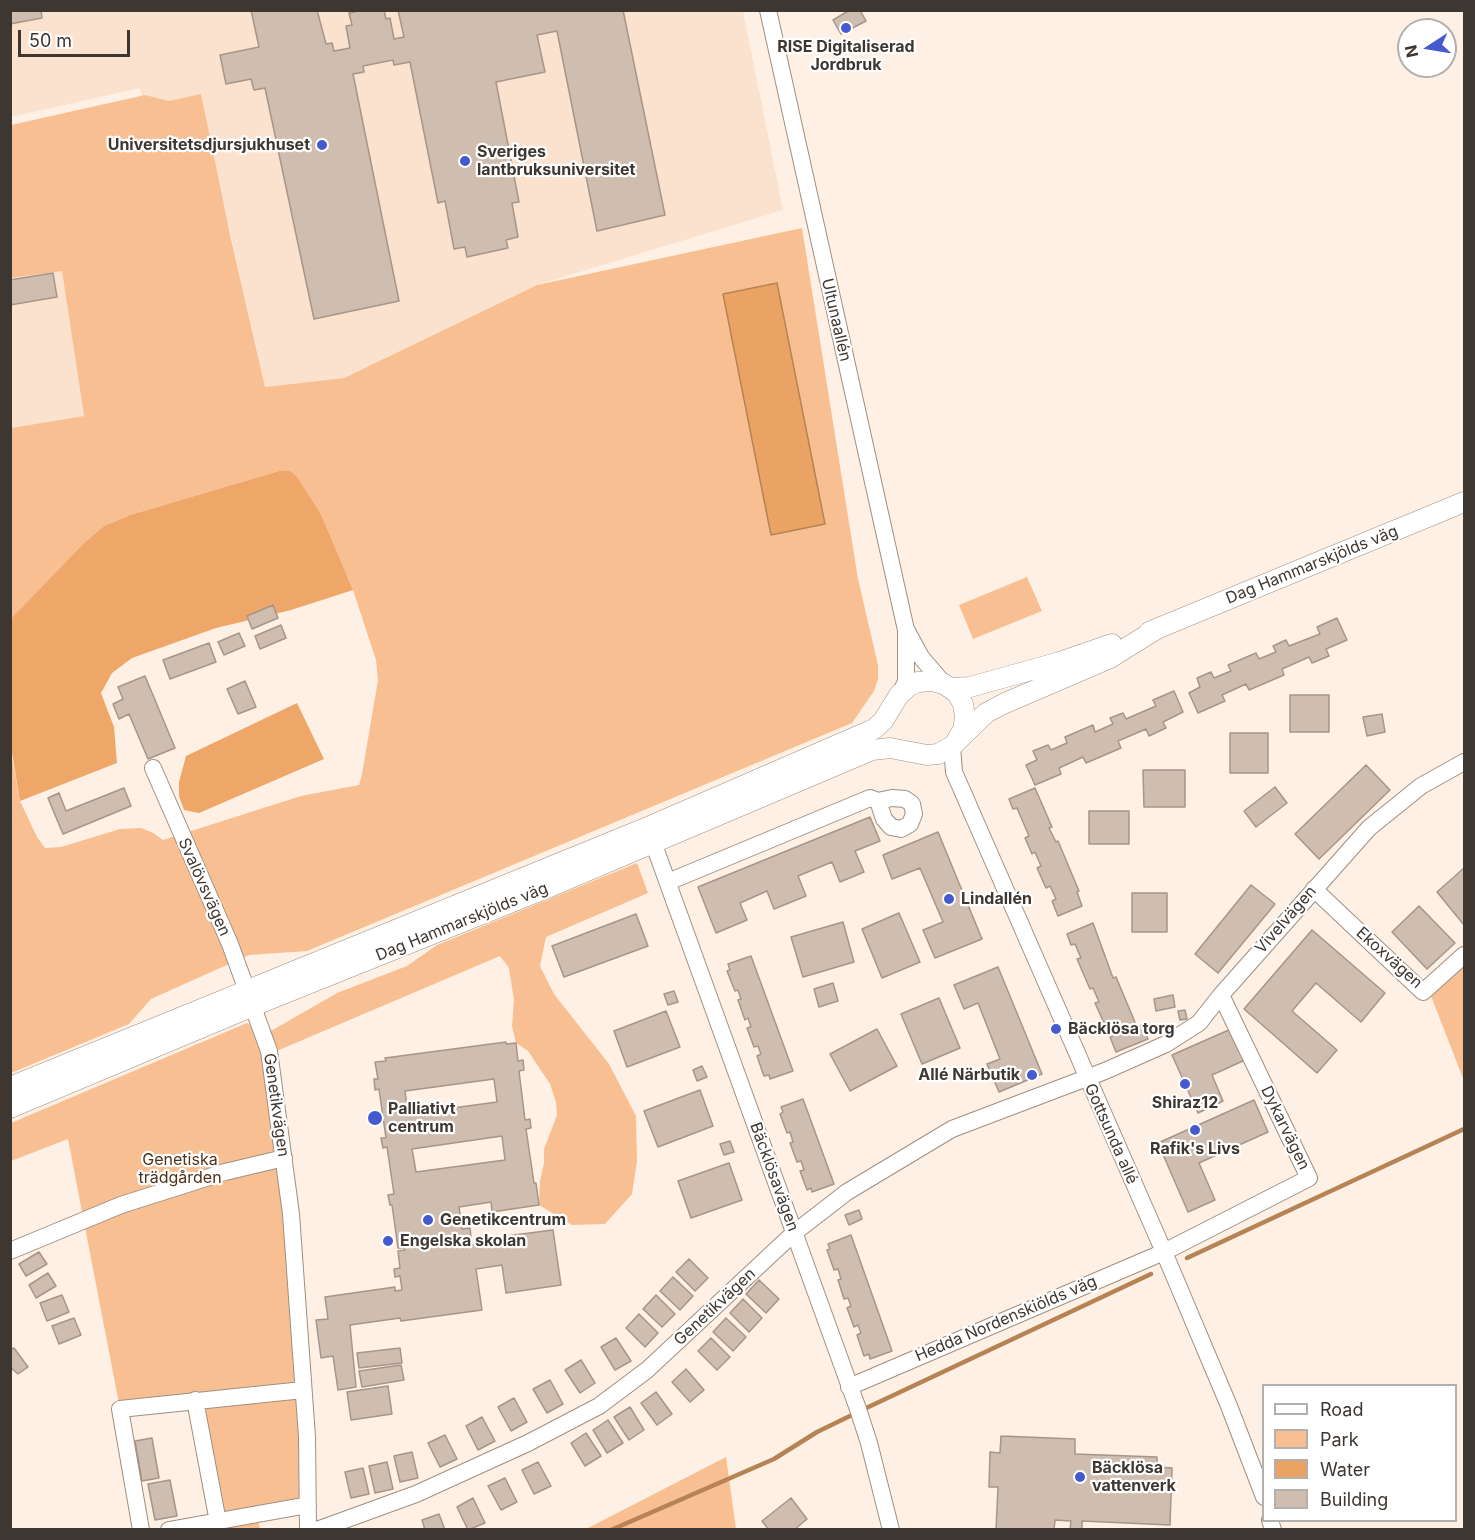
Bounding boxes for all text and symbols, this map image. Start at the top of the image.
scale bar [21,18,134,56]
north arrow [1397,18,1457,78]
marker: RISE Digitaliserad Jordbruk [839,21,853,35]
text: 50 m [29,30,72,51]
place label: RISE Digitaliserad Jordbruk [777,37,915,75]
text: N [1400,43,1422,59]
place label: Universitetsdjursjukhuset [108,135,310,155]
marker: Universitetsdjursjukhuset [315,138,329,152]
place label: Sveriges lantbruksuniversitet [477,142,635,180]
marker: Sveriges lantbruksuniversitet [458,154,472,168]
street label: Ultunaallén [817,277,855,363]
street label: Dag Hammarskjölds väg [1223,522,1401,608]
street label: Svalövsvägen [174,835,234,939]
street label: Dag Hammarskjölds väg [373,879,551,965]
street label: Vivelvägen [1251,882,1321,958]
place label: Lindallén [961,889,1032,909]
marker: Lindallén [942,892,956,906]
street label: Ekoxvägen [1352,923,1426,993]
place label: Bäcklösa torg [1068,1019,1175,1039]
marker: Bäcklösa torg [1049,1022,1063,1036]
street label: Genetikvägen [259,1052,293,1158]
place label: Allé Närbutik [918,1065,1020,1085]
marker: Allé Närbutik [1025,1068,1039,1082]
marker: Shiraz12 [1178,1077,1192,1091]
street label: Gottsunda allé [1080,1081,1142,1187]
street label: Dykarvägen [1256,1083,1314,1173]
place label: Shiraz12 [1152,1093,1218,1113]
place label: Palliativt centrum [388,1099,456,1137]
marker: Palliativt centrum [366,1109,384,1127]
street label: Bäcklösavägen [745,1120,803,1234]
marker: Rafik's Livs [1188,1123,1202,1137]
place label: Rafik's Livs [1150,1139,1240,1159]
park label: Genetiska trädgården [138,1150,222,1188]
place label: Genetikcentrum [440,1210,566,1230]
marker: Genetikcentrum [421,1213,435,1227]
place label: Engelska skolan [400,1231,526,1251]
marker: Engelska skolan [381,1234,395,1248]
street label: Genetikvägen [670,1264,760,1350]
street label: Hedda Nordenskiölds väg [912,1272,1100,1366]
legend [1262,1384,1457,1522]
text: Road [1320,1399,1363,1420]
text: Park [1320,1429,1359,1450]
place label: Bäcklösa vattenverk [1092,1458,1176,1496]
text: Water [1320,1459,1370,1480]
marker: Bäcklösa vattenverk [1073,1470,1087,1484]
text: Building [1320,1489,1388,1510]

